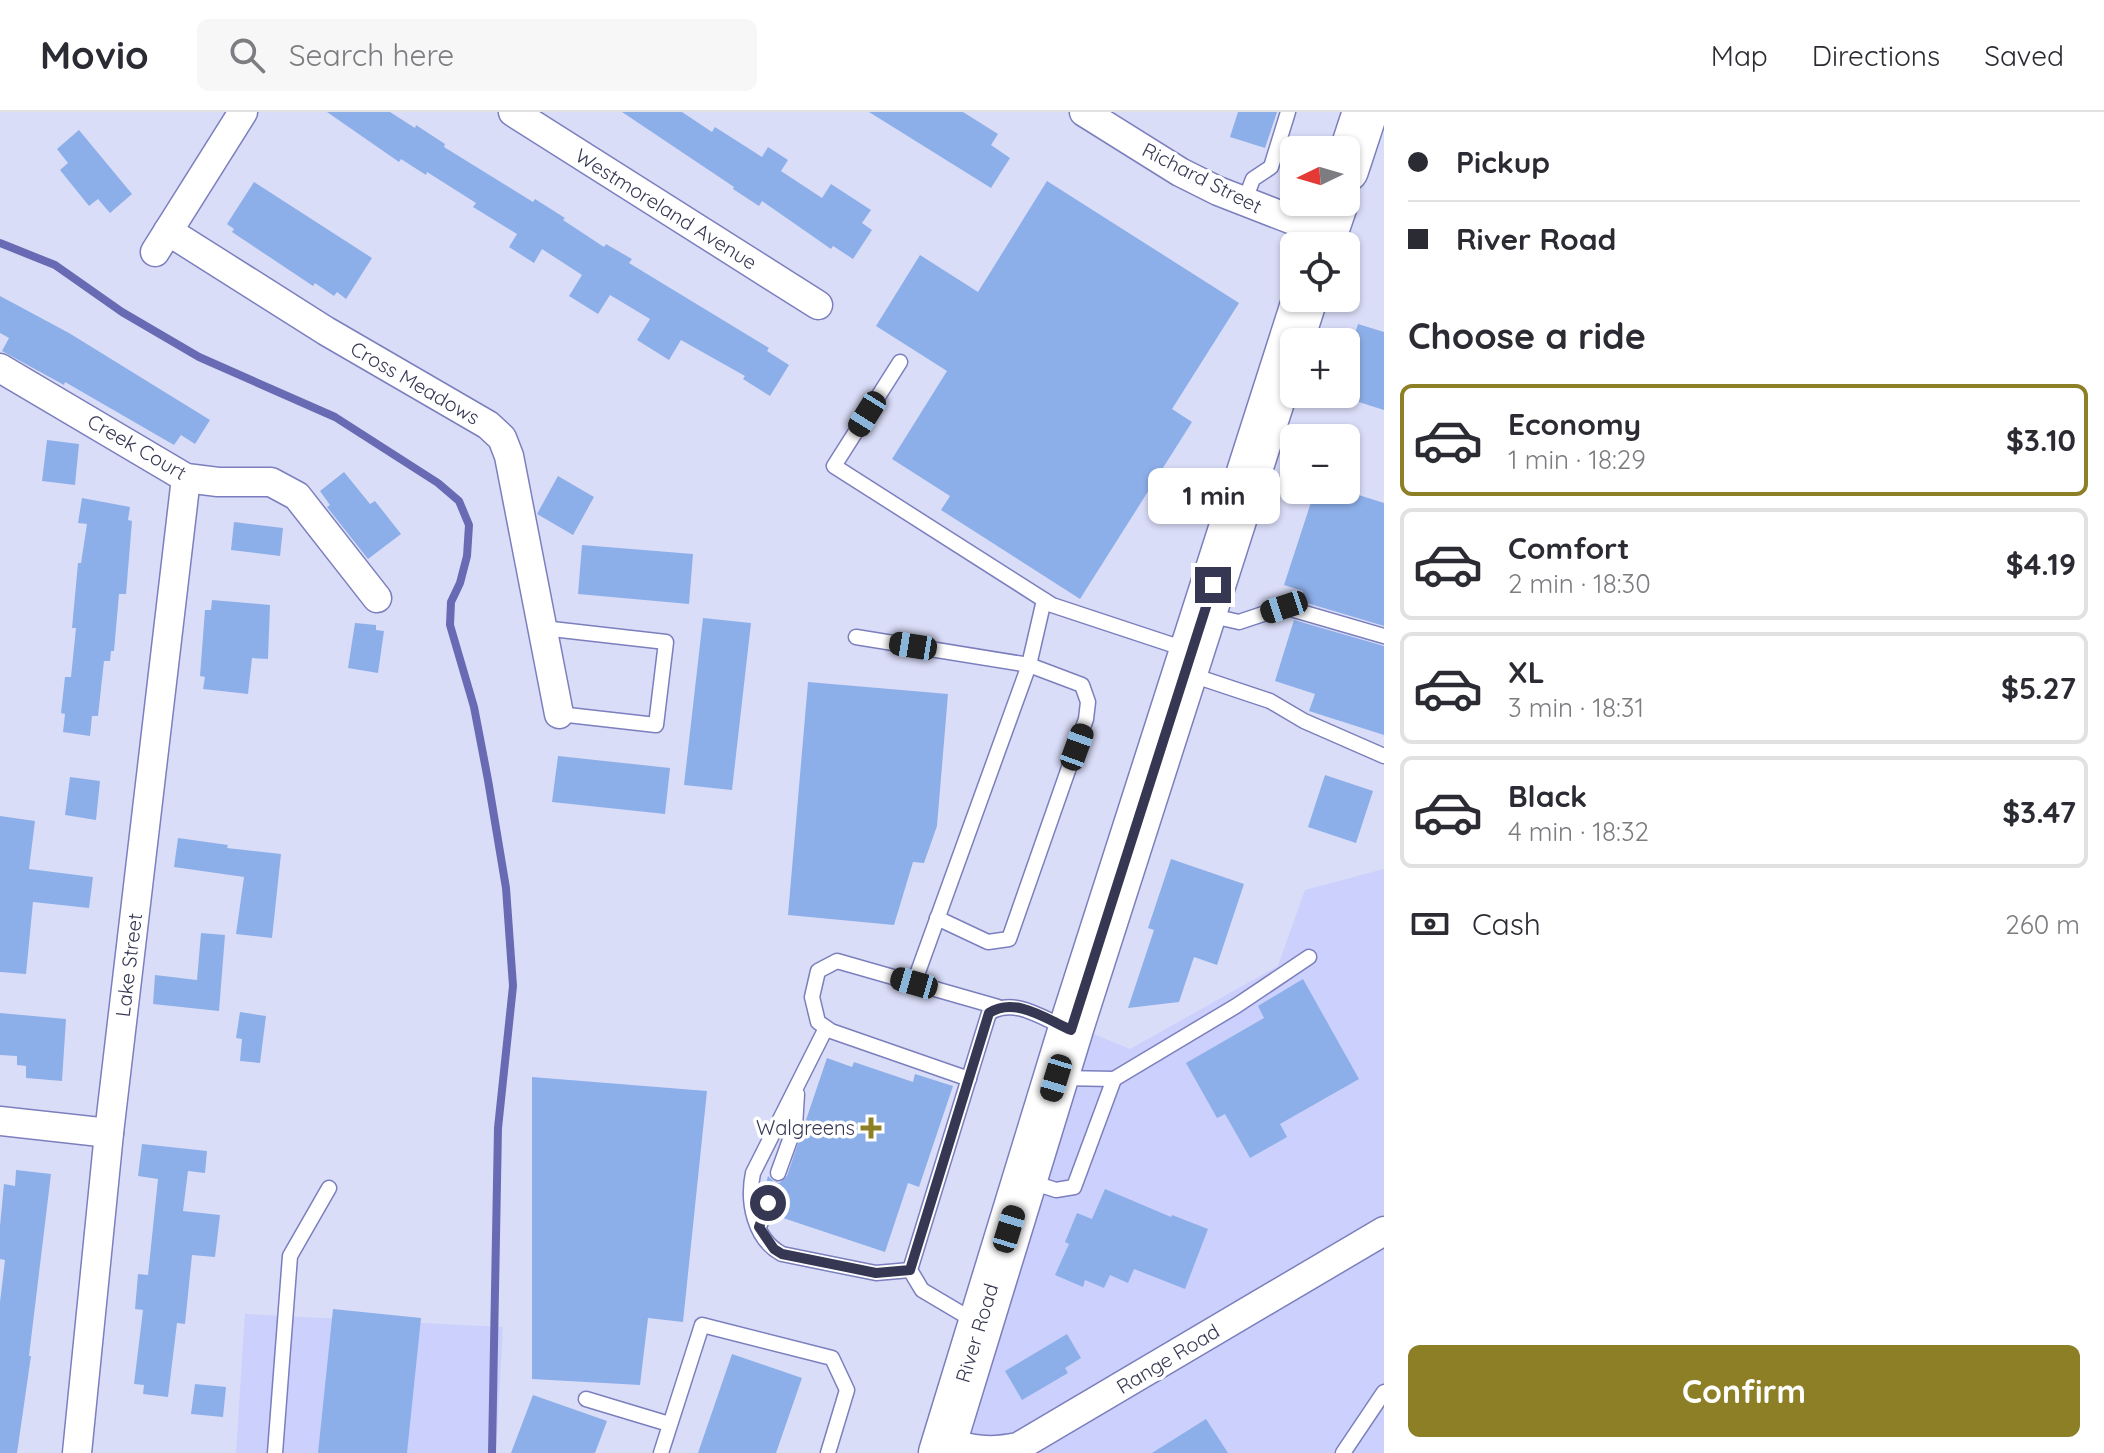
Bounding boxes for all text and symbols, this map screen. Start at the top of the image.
search box [197,19,757,91]
text: Movio [40,31,149,79]
icon: search [225,33,269,77]
text: Search here [289,36,454,74]
text: Map [1711,38,1768,73]
text: Directions [1812,38,1940,73]
text: Saved [1984,38,2064,73]
north arrow [1280,136,1360,216]
map controls [1280,136,1360,504]
street label: Richard Street [1138,137,1266,219]
street label: Westmoreland Avenue [571,142,762,275]
text: Pickup [1456,143,1550,181]
text: River Road [1456,220,1616,258]
button: locate [1280,232,1360,312]
text: Choose a ride [1408,313,1646,358]
button: + [1280,328,1360,408]
street label: Cross Meadows [346,335,484,430]
car [844,387,890,441]
icon: car [1412,404,1484,476]
text: Economy [1508,405,1641,443]
street label: Creek Court [83,408,191,485]
text: $3.10 [2006,421,2076,459]
button: − [1280,424,1360,504]
text: 1 min · 18:29 [1508,443,1646,476]
callout: 1 min [1147,469,1279,525]
text: 1 min [1183,479,1246,512]
icon: car [1412,528,1484,600]
text: Comfort [1508,529,1629,567]
text: $4.19 [2006,545,2076,583]
route end [1195,567,1231,603]
text: 2 min · 18:30 [1508,567,1651,600]
car [1257,588,1311,626]
car [887,630,939,662]
icon: car [1412,652,1484,724]
text: XL [1508,653,1545,691]
text: $5.27 [2001,669,2076,707]
text: 3 min · 18:31 [1508,691,1644,724]
car [1058,720,1096,774]
icon: car [1412,776,1484,848]
text: Black [1508,777,1587,815]
text: $3.47 [2002,793,2076,831]
text: 4 min · 18:32 [1508,815,1649,848]
icon: cash [1408,902,1452,946]
text: Cash [1472,905,1541,943]
text: 260 m [2005,908,2080,941]
street label: Lake Street [110,911,147,1018]
car [888,965,940,1001]
car [1038,1052,1074,1104]
place label: Walgreens [756,1115,855,1140]
marker: Walgreens [862,1119,880,1137]
route start [750,1185,786,1221]
car [991,1203,1027,1255]
street label: River Road [950,1280,1003,1385]
street label: Range Road [1112,1318,1224,1399]
button: Confirm [1408,1345,2080,1437]

